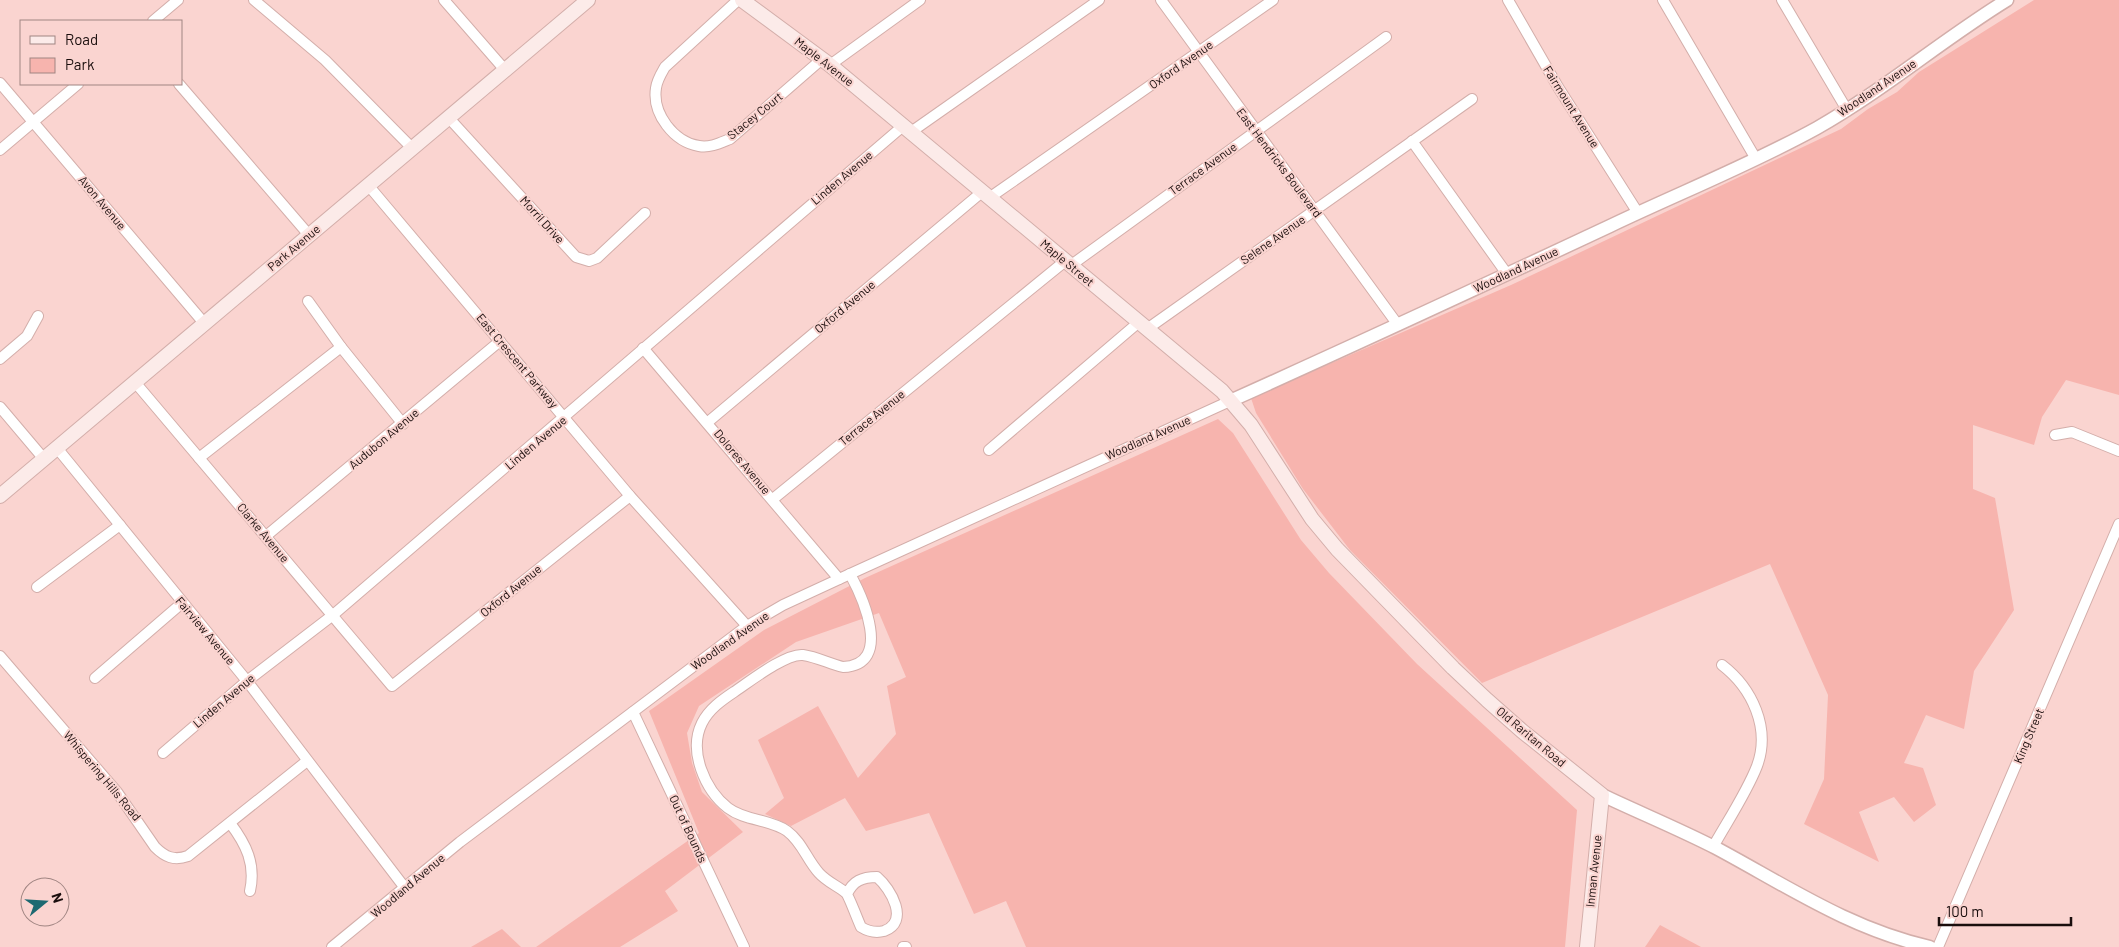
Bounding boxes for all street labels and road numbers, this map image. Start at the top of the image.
street label: Maple Avenue [792,34,857,89]
street label: Oxford Avenue [1146,37,1215,91]
street label: Woodland Avenue [1834,56,1918,119]
street label: Fairmount Avenue [1541,63,1603,150]
street label: Stacey Court [724,89,785,142]
street label: East Hendricks Boulevard [1234,105,1325,220]
street label: Terrace Avenue [1166,139,1239,197]
street label: Linden Avenue [808,147,875,207]
street label: Avon Avenue [76,173,129,232]
street label: Morril Drive [518,193,568,246]
street label: Selene Avenue [1237,212,1308,267]
street label: Park Avenue [264,221,322,273]
street label: Maple Street [1038,236,1097,289]
street label: Woodland Avenue [1471,243,1560,295]
street label: Oxford Avenue [811,277,878,336]
street label: East Crescent Parkway [474,310,562,411]
street label: Terrace Avenue [836,386,907,448]
street label: Audubon Avenue [346,405,421,471]
street label: Linden Avenue [502,412,569,472]
street label: Woodland Avenue [1103,412,1192,462]
street label: Dolores Avenue [712,426,774,497]
street label: Clarke Avenue [235,500,293,565]
street label: Oxford Avenue [477,561,544,619]
street label: Fairview Avenue [173,593,238,667]
street label: Woodland Avenue [688,608,771,672]
street label: Linden Avenue [190,670,257,730]
street label: Old Raritan Road [1494,703,1569,769]
street label: King Street [2010,706,2046,765]
street label: Whispering Hills Road [61,728,144,823]
street label: Out of Bounds [667,793,711,865]
street label: Inman Avenue [1582,834,1604,908]
street label: Woodland Avenue [368,850,447,920]

